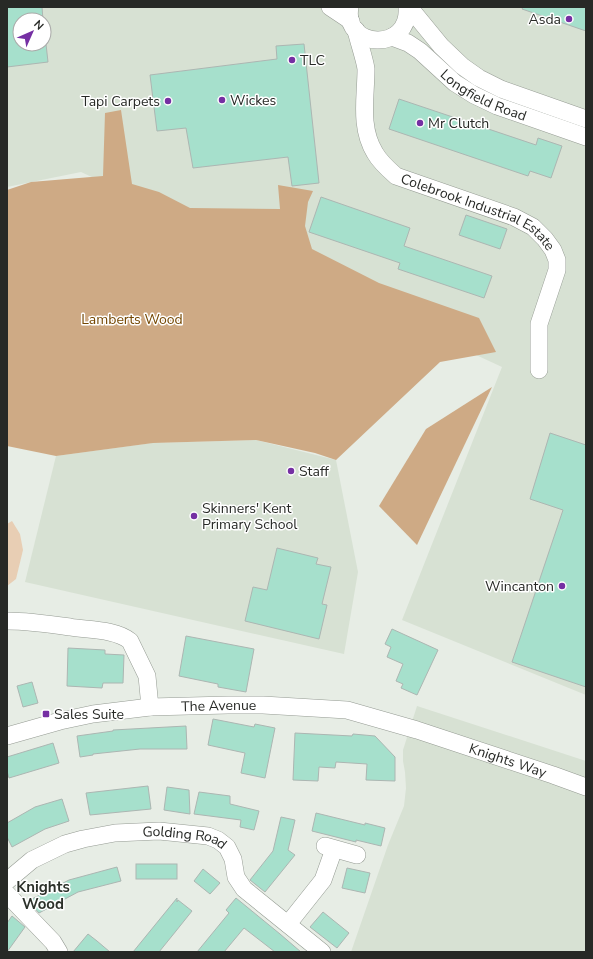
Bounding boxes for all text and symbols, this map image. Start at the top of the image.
place label: Asda [529,10,561,29]
north arrow [12,12,52,52]
marker: Asda [564,14,574,24]
text: N [31,17,47,33]
place label: TLC [300,51,325,70]
marker: TLC [287,55,297,65]
street label: Longfield Road [436,65,529,125]
place label: Wickes [230,91,276,110]
place label: Tapi Carpets [81,92,160,111]
marker: Wickes [217,95,227,105]
marker: Tapi Carpets [163,96,173,106]
place label: Mr Clutch [428,114,489,133]
marker: Mr Clutch [415,118,425,128]
street label: Colebrook Industrial Estate [398,169,560,254]
park label: Lamberts Wood [81,310,183,329]
place label: Staff [299,462,329,481]
marker: Staff [286,466,296,476]
place label: Skinners' Kent Primary School [202,499,298,534]
marker: Skinners' Kent Primary School [189,511,199,521]
place label: Wincanton [485,577,554,596]
marker: Wincanton [557,581,567,591]
street label: The Avenue [181,696,256,716]
place label: Sales Suite [54,705,124,724]
marker: Sales Suite [41,709,51,719]
street label: Knights Way [467,738,550,782]
street label: Golding Road [142,821,231,853]
district label: Knights Wood [16,877,70,914]

